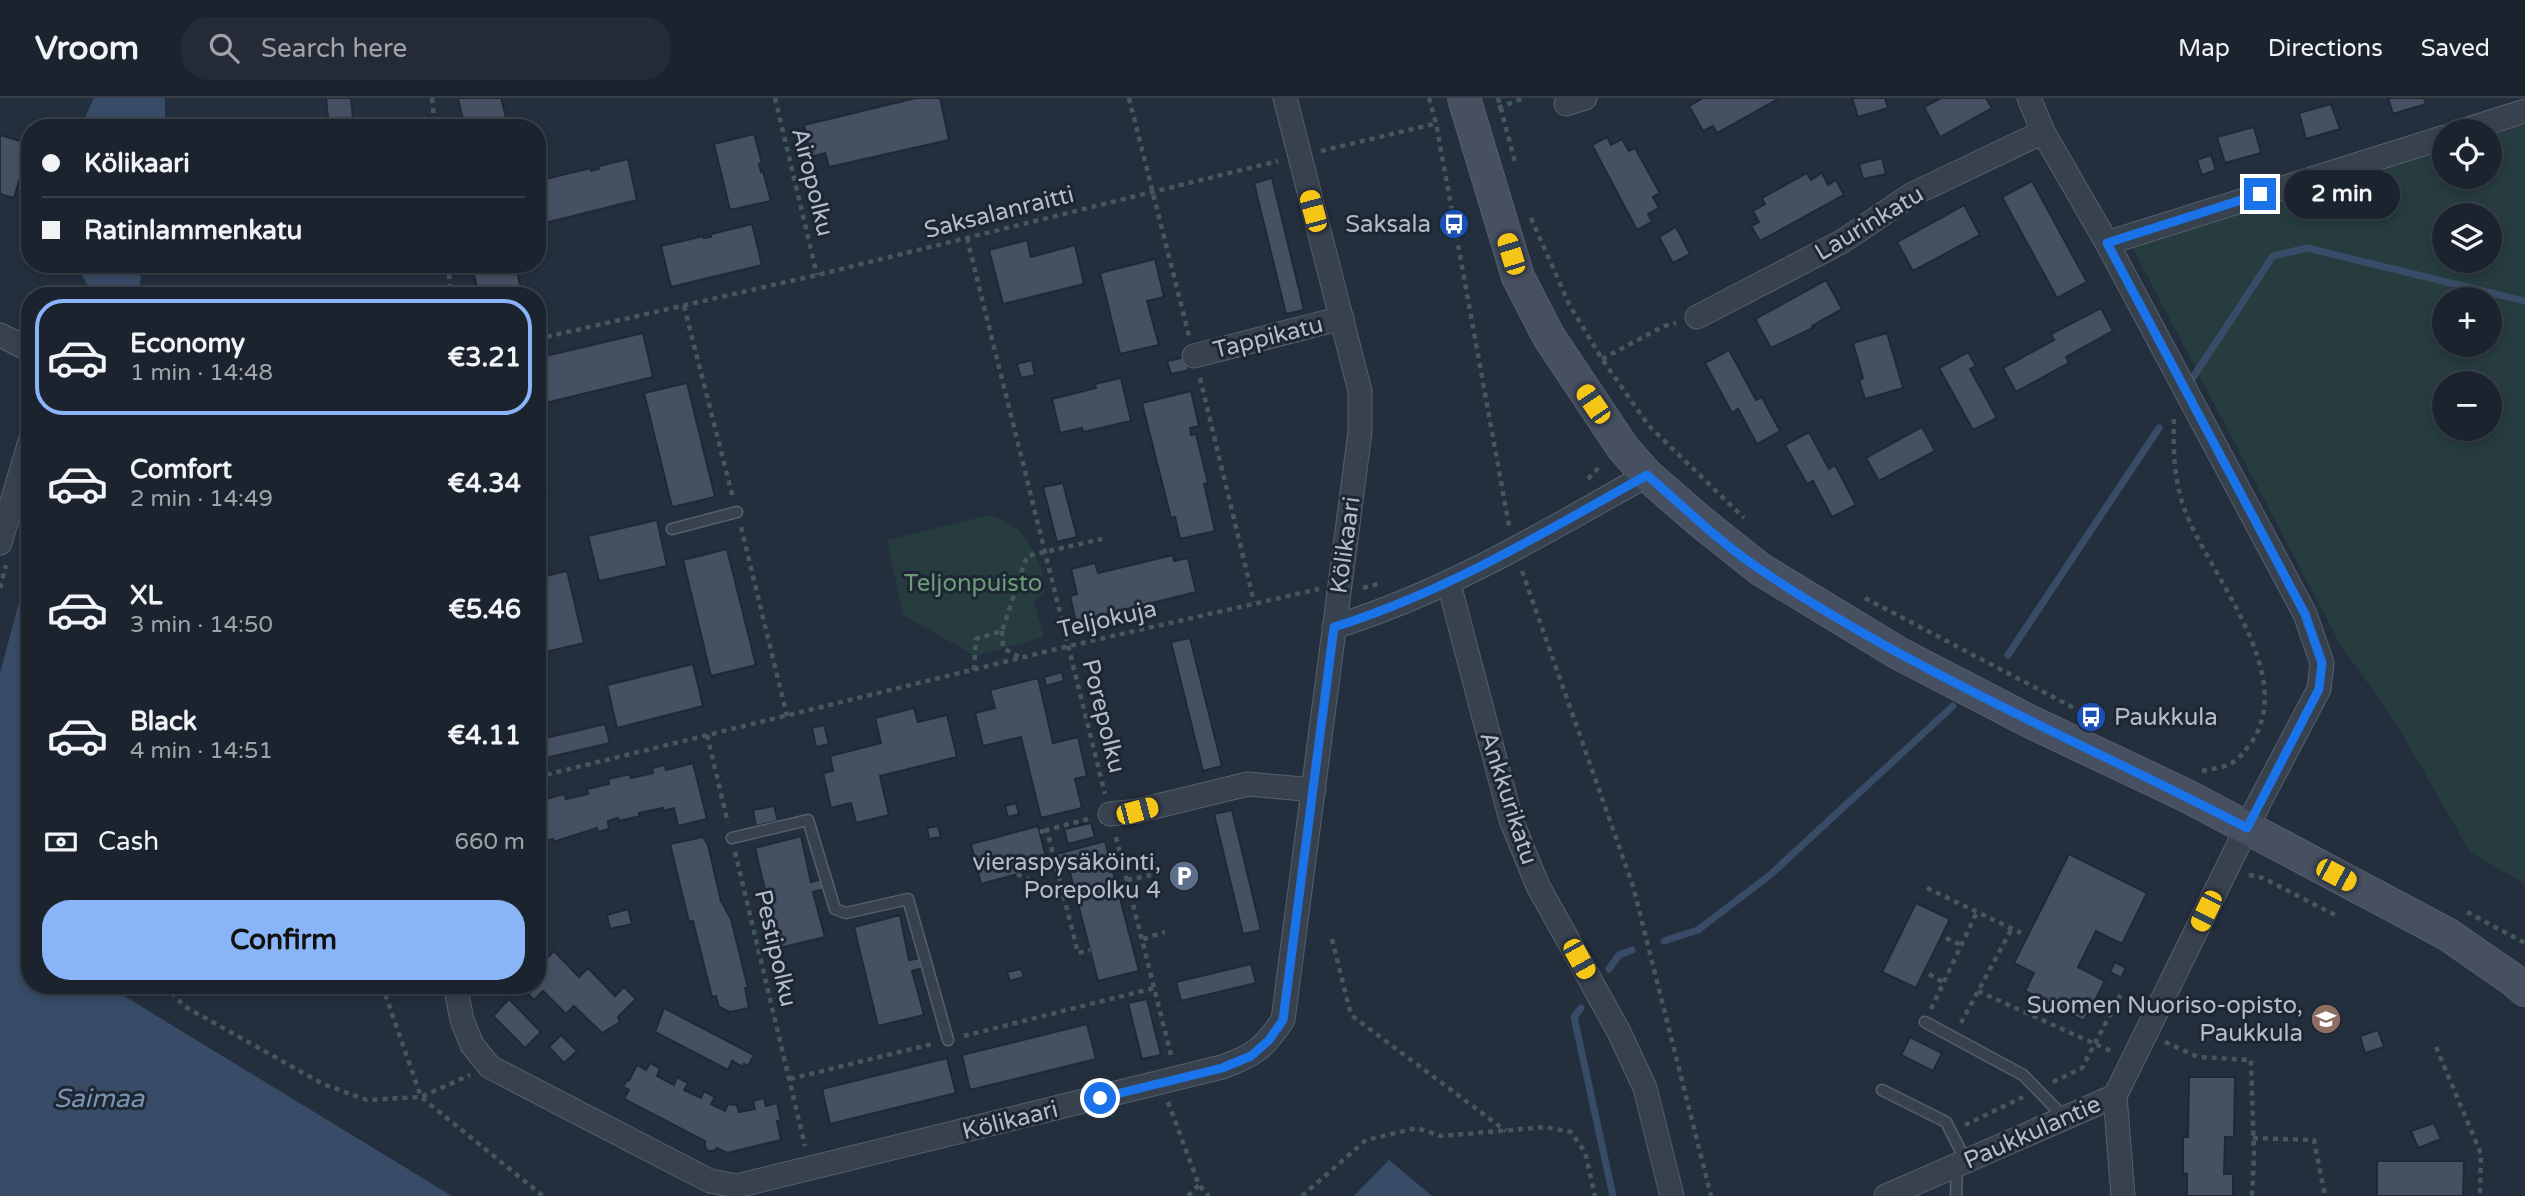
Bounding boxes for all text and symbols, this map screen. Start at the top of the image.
search box [181,17,671,80]
text: Vroom [35,29,139,68]
icon: search [205,29,243,67]
text: Search here [261,33,407,64]
text: Map [2178,34,2230,63]
text: Directions [2268,34,2383,63]
text: Saved [2421,34,2490,63]
map controls [2432,119,2502,441]
button: locate [2432,119,2502,189]
street label: Airopolku [785,125,840,239]
text: Kölikaari [84,148,190,179]
callout: 2 min [2284,170,2400,218]
route end [2244,178,2276,210]
street label: Saksalanraitti [921,180,1077,245]
street label: Laurinkatu [1810,180,1929,267]
text: 2 min [2311,180,2373,208]
car [1298,188,1329,234]
button: layers [2432,203,2502,273]
bus stop icon: Saksala [1437,207,1471,241]
place label: Saksala [1345,210,1431,239]
text: Ratinlammenkatu [84,215,302,246]
car [1495,231,1528,277]
button: + [2432,287,2502,357]
street label: Tappikatu [1210,310,1326,365]
icon: car [46,326,109,389]
text: Economy [130,328,245,359]
text: €3.21 [448,342,521,373]
text: 1 min · 14:48 [130,359,273,387]
button: − [2432,371,2502,441]
car [1573,381,1614,427]
icon: car [46,452,109,515]
text: Comfort [130,454,232,485]
text: €4.34 [448,468,521,499]
text: 2 min · 14:49 [130,485,273,513]
street label: Kölikaari [1324,495,1367,595]
park label: Teljonpuisto [904,569,1042,598]
icon: car [46,578,109,641]
text: XL [130,580,162,611]
text: €5.46 [448,594,521,625]
street label: Teljokuja [1055,594,1159,645]
text: 3 min · 14:50 [130,611,273,639]
street label: Porepolku [1075,656,1132,776]
bus stop icon: Paukkula [2074,700,2108,734]
place label: Paukkula [2114,703,2218,732]
icon: car [46,704,109,767]
text: Black [130,706,197,737]
text: €4.11 [448,720,521,751]
street label: Ankkurikatu [1473,728,1544,868]
text: 4 min · 14:51 [130,737,273,765]
car [1114,795,1161,827]
icon: cash [42,823,80,861]
text: Cash [98,826,159,857]
text: 660 m [455,828,525,856]
place label: vieraspysäköinti, Porepolku 4 [973,848,1161,905]
car [2313,856,2360,894]
parking icon: vieraspysäköinti, Porepolku 4 [1167,859,1201,893]
street label: Pestipolku [748,887,803,1010]
car [2188,888,2225,934]
button: Confirm [42,900,525,980]
car [1560,936,1599,982]
place label: Suomen Nuoriso-opisto, Paukkula [2027,991,2303,1048]
school or university icon: Suomen Nuoriso-opisto, Paukkula [2309,1002,2343,1036]
route start [1084,1082,1116,1114]
water label: Saimaa [54,1083,145,1114]
street label: Paukkulantie [1959,1089,2105,1176]
street label: Kölikaari [959,1095,1061,1146]

